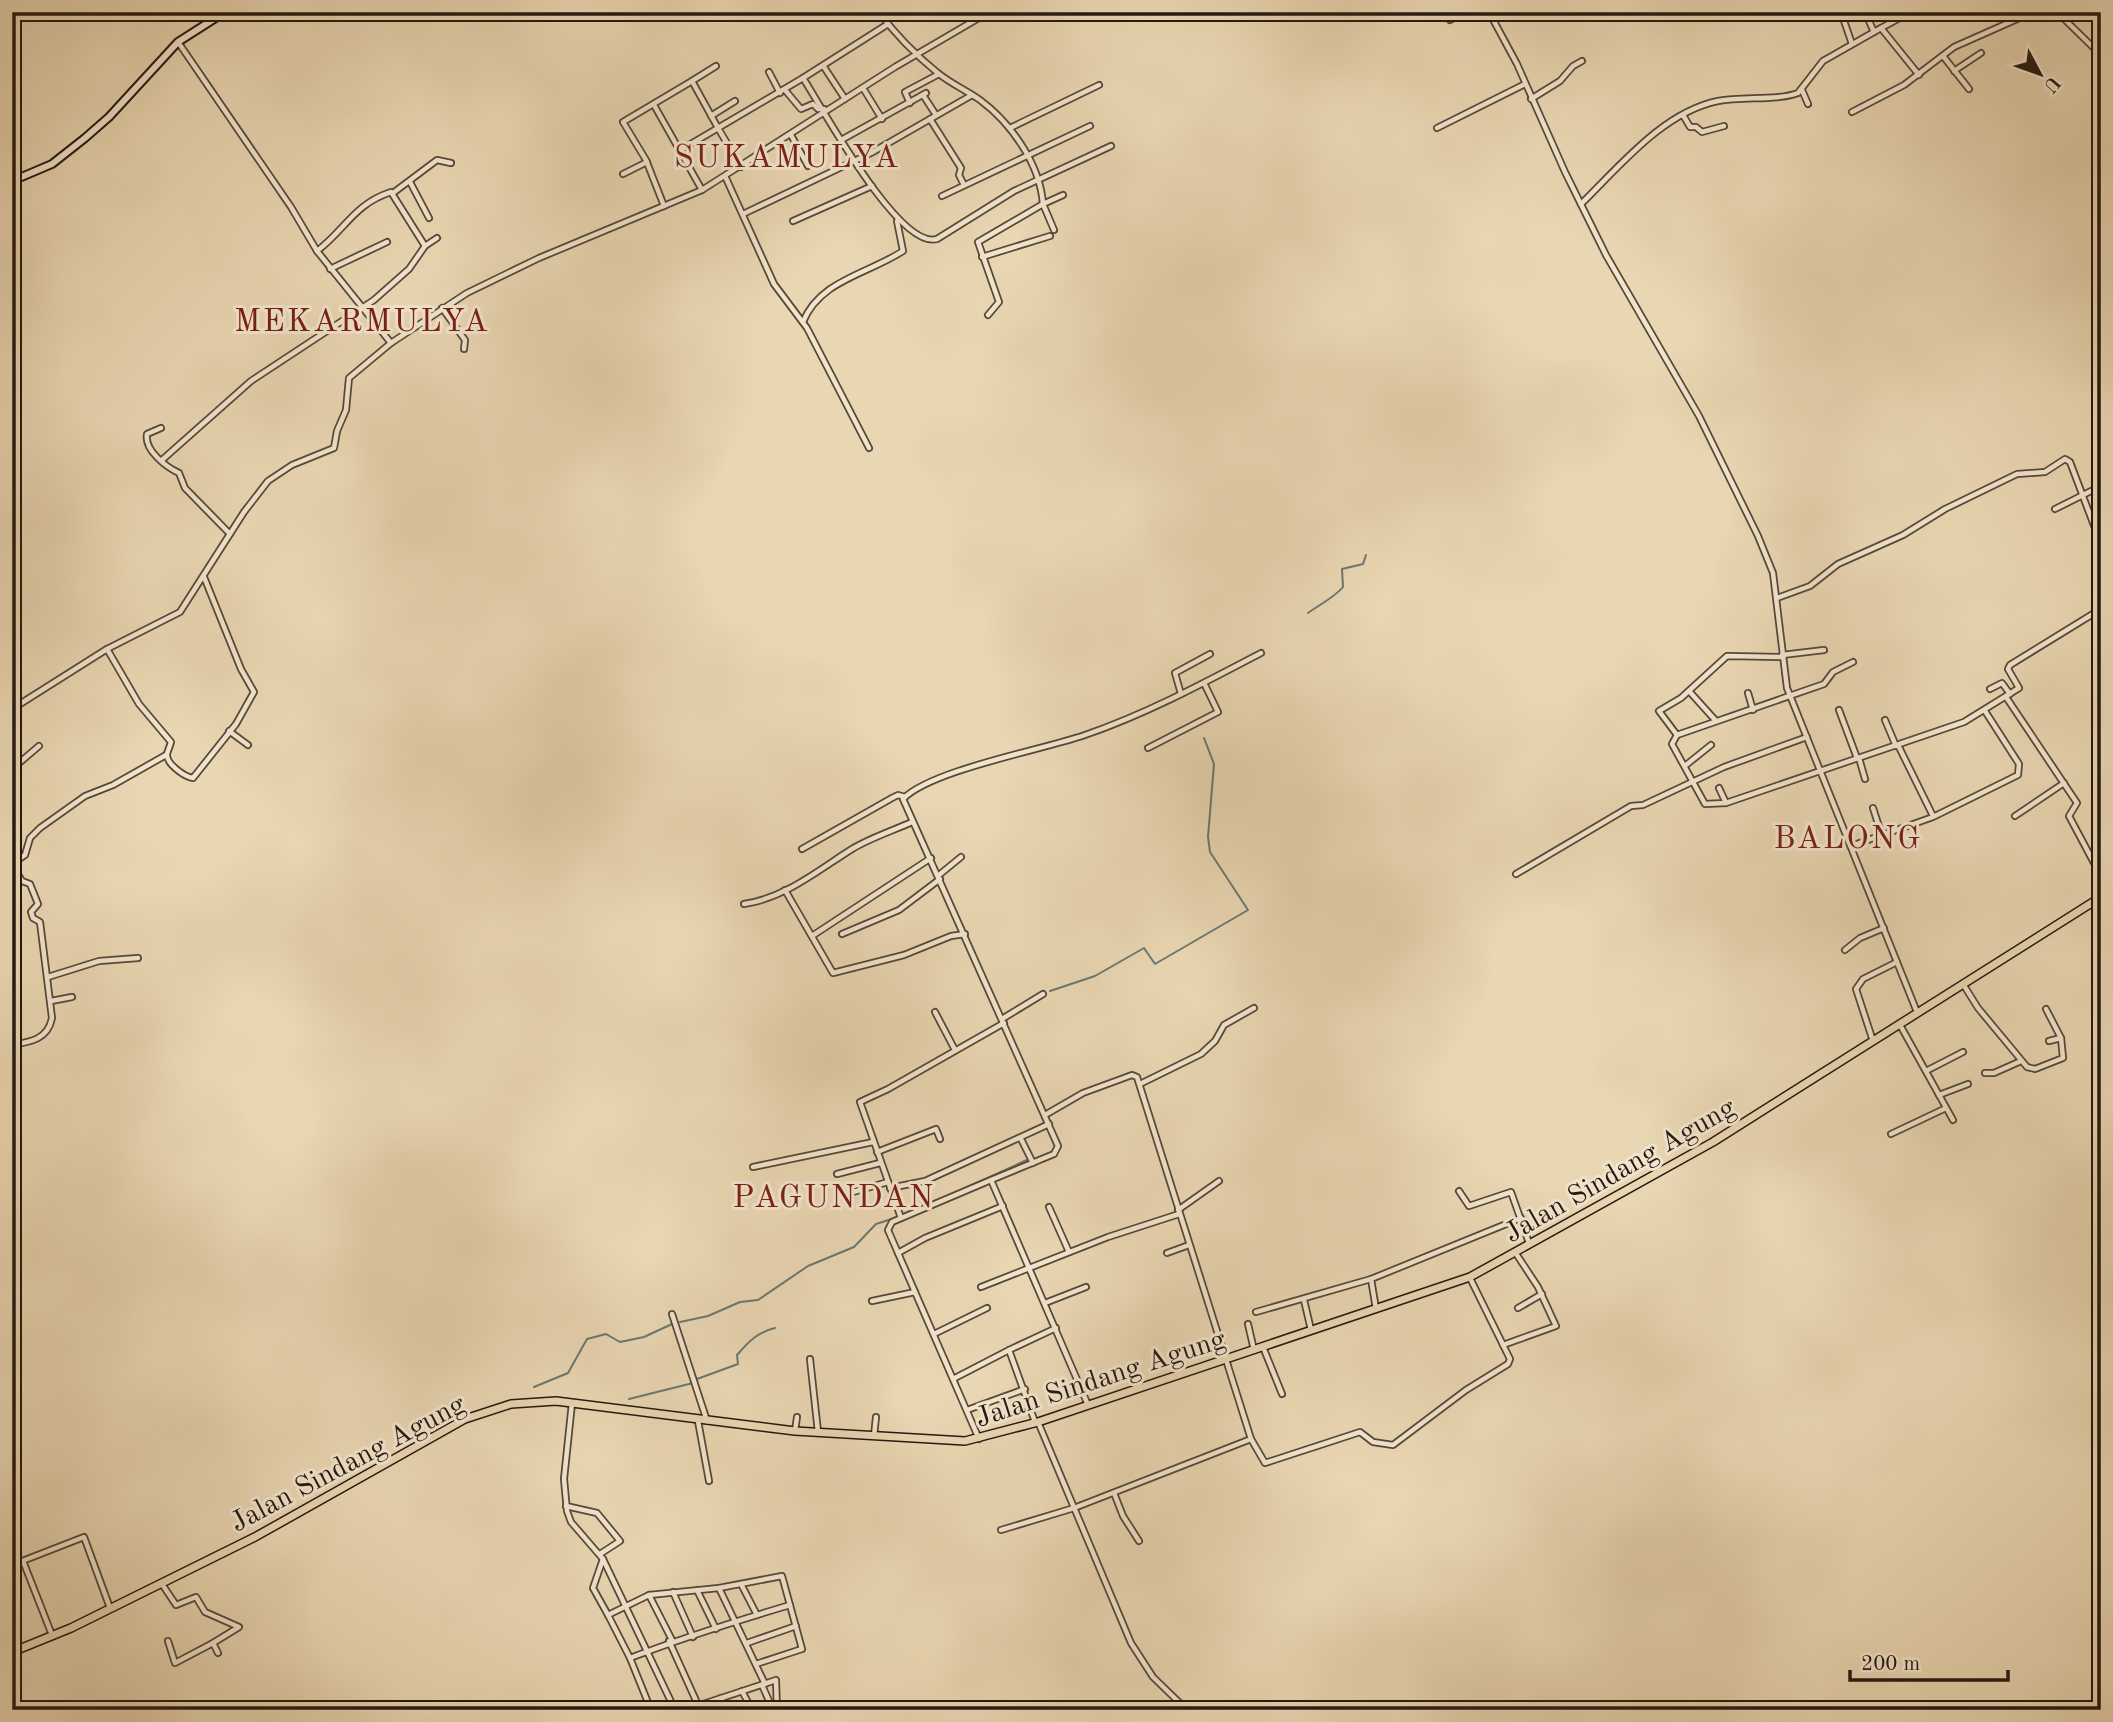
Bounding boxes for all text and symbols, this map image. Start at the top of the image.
north arrow [2004,38,2074,108]
text: U [2039,72,2063,95]
district label: SUKAMULYA [674,143,900,175]
district label: MEKARMULYA [234,307,490,339]
district label: BALONG [1774,824,1922,856]
street label: Jalan Sindang Agung [1500,1094,1741,1249]
district label: PAGUNDAN [732,1183,936,1215]
street label: Jalan Sindang Agung [972,1326,1230,1434]
street label: Jalan Sindang Agung [226,1391,470,1538]
scale bar [1850,1638,2008,1682]
text: 200 m [1861,1654,1920,1675]

